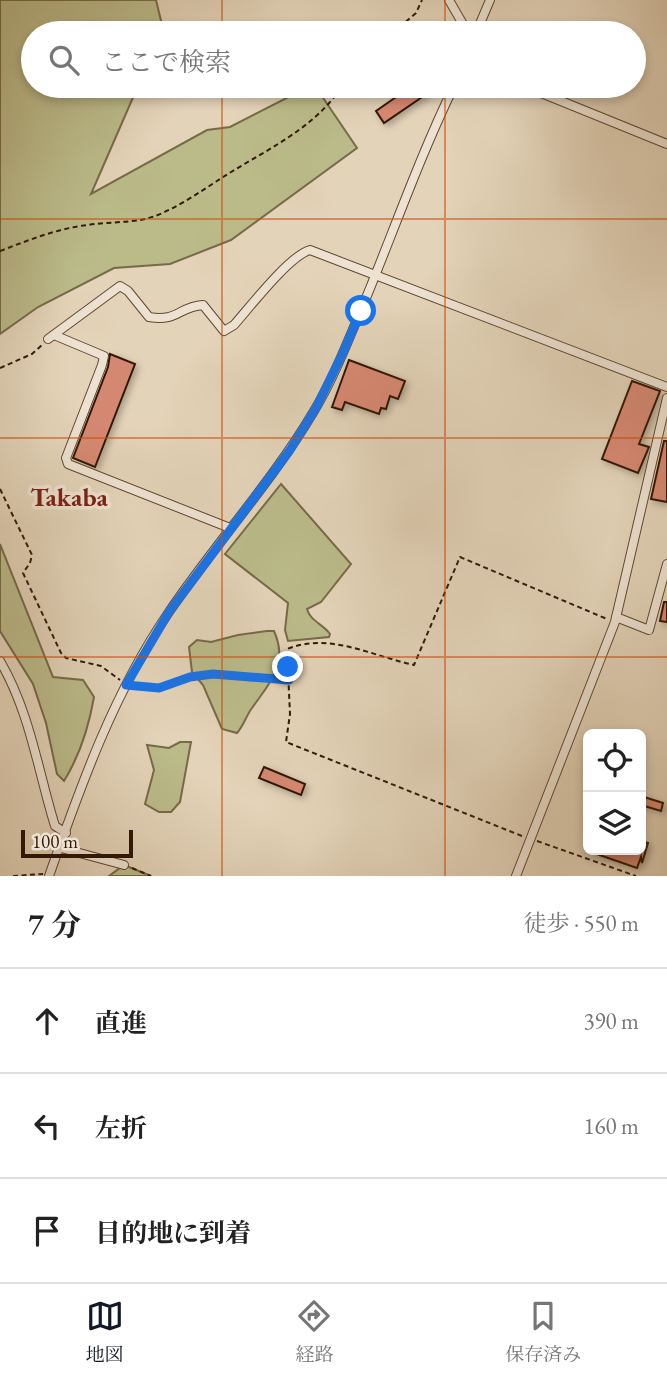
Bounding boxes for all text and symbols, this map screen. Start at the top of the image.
search box [21,21,646,98]
icon: search [45,41,83,79]
text: ここで検索 [101,45,231,79]
route start [345,295,376,326]
district label: Takaba [30,480,108,514]
route end [272,651,303,682]
map controls [583,729,646,855]
button: locate [583,729,646,792]
button: layers [583,792,646,855]
scale bar [21,827,133,859]
text: 100 m [32,829,78,854]
text: 7 分 [28,905,81,944]
text: 徒歩 · 550 m [524,908,639,938]
icon: ahead [28,1002,66,1040]
text: 直進 [95,1006,147,1040]
text: 390 m [583,1006,639,1036]
icon: left [28,1107,66,1145]
text: 左折 [95,1111,147,1145]
text: 160 m [583,1111,639,1141]
icon: arrive [28,1212,66,1250]
text: 目的地に到着 [95,1216,251,1250]
tab: 地図 [86,1297,124,1367]
tab: 経路 [295,1297,333,1367]
tab: 保存済み [505,1297,581,1367]

